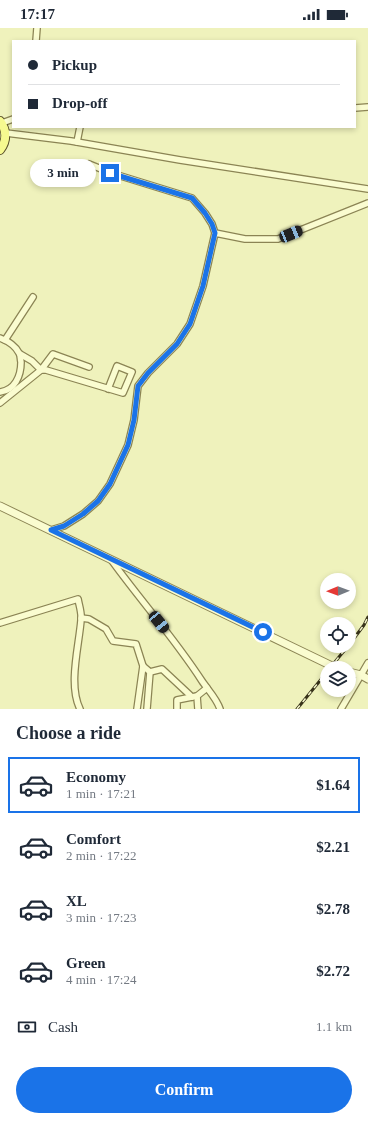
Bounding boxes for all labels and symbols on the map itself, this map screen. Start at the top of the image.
callout: 3 min [30,159,96,187]
route end [101,164,119,182]
car [278,224,304,244]
north arrow [320,573,356,609]
car [147,609,171,635]
route start [254,623,272,641]

